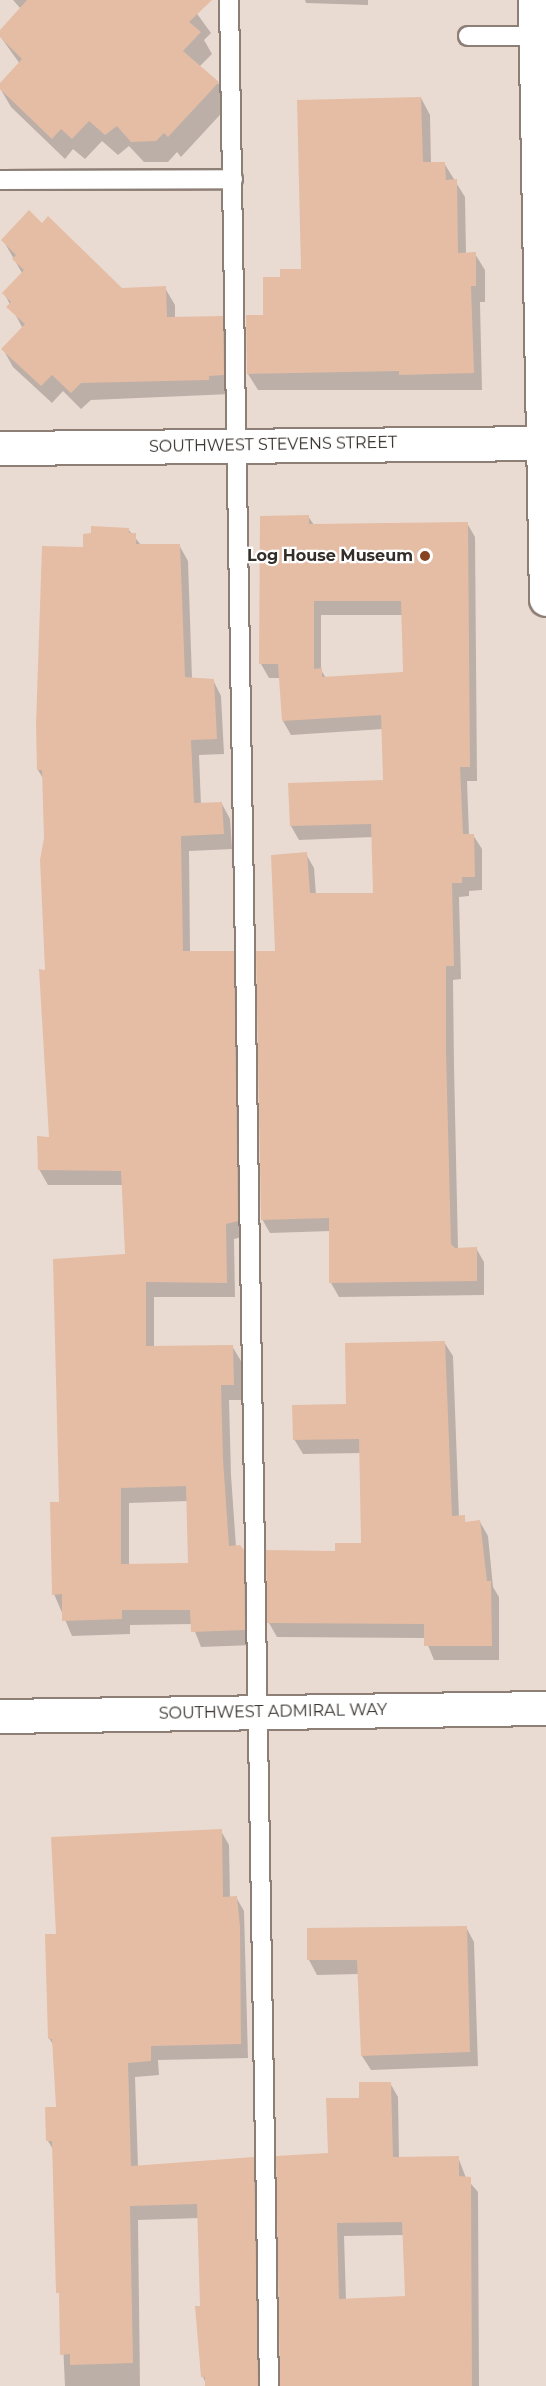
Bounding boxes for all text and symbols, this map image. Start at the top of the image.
street label: SOUTHWEST STEVENS STREET [149,433,397,457]
place label: Log House Museum [247,546,413,566]
marker: Log House Museum [418,549,432,563]
street label: SOUTHWEST ADMIRAL WAY [159,1700,387,1724]

